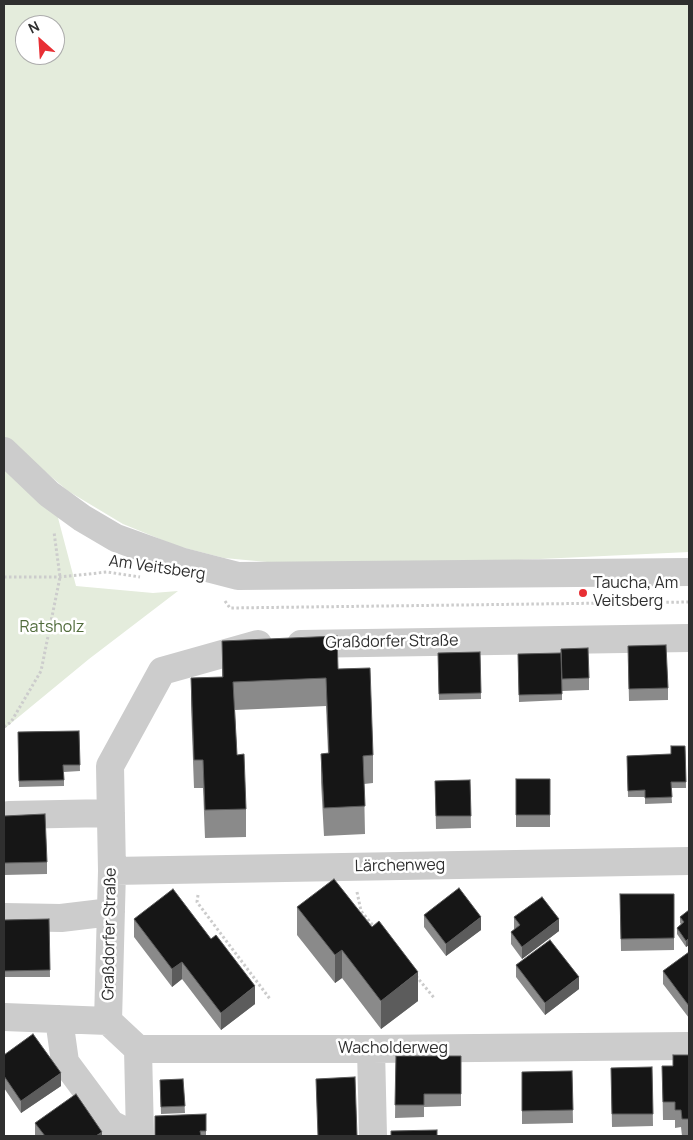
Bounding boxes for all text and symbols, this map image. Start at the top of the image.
north arrow [15,15,65,65]
text: N [25,16,42,38]
street label: Am Veitsberg [108,552,206,584]
place label: Taucha, Am Veitsberg [593,574,678,612]
marker: Taucha, Am Veitsberg [577,587,589,599]
park label: Ratsholz [20,618,84,638]
street label: Graßdorfer Straße [325,631,459,653]
street label: Lärchenweg [355,856,445,876]
street label: Graßdorfer Straße [99,867,121,1001]
street label: Wacholderweg [338,1039,448,1059]

